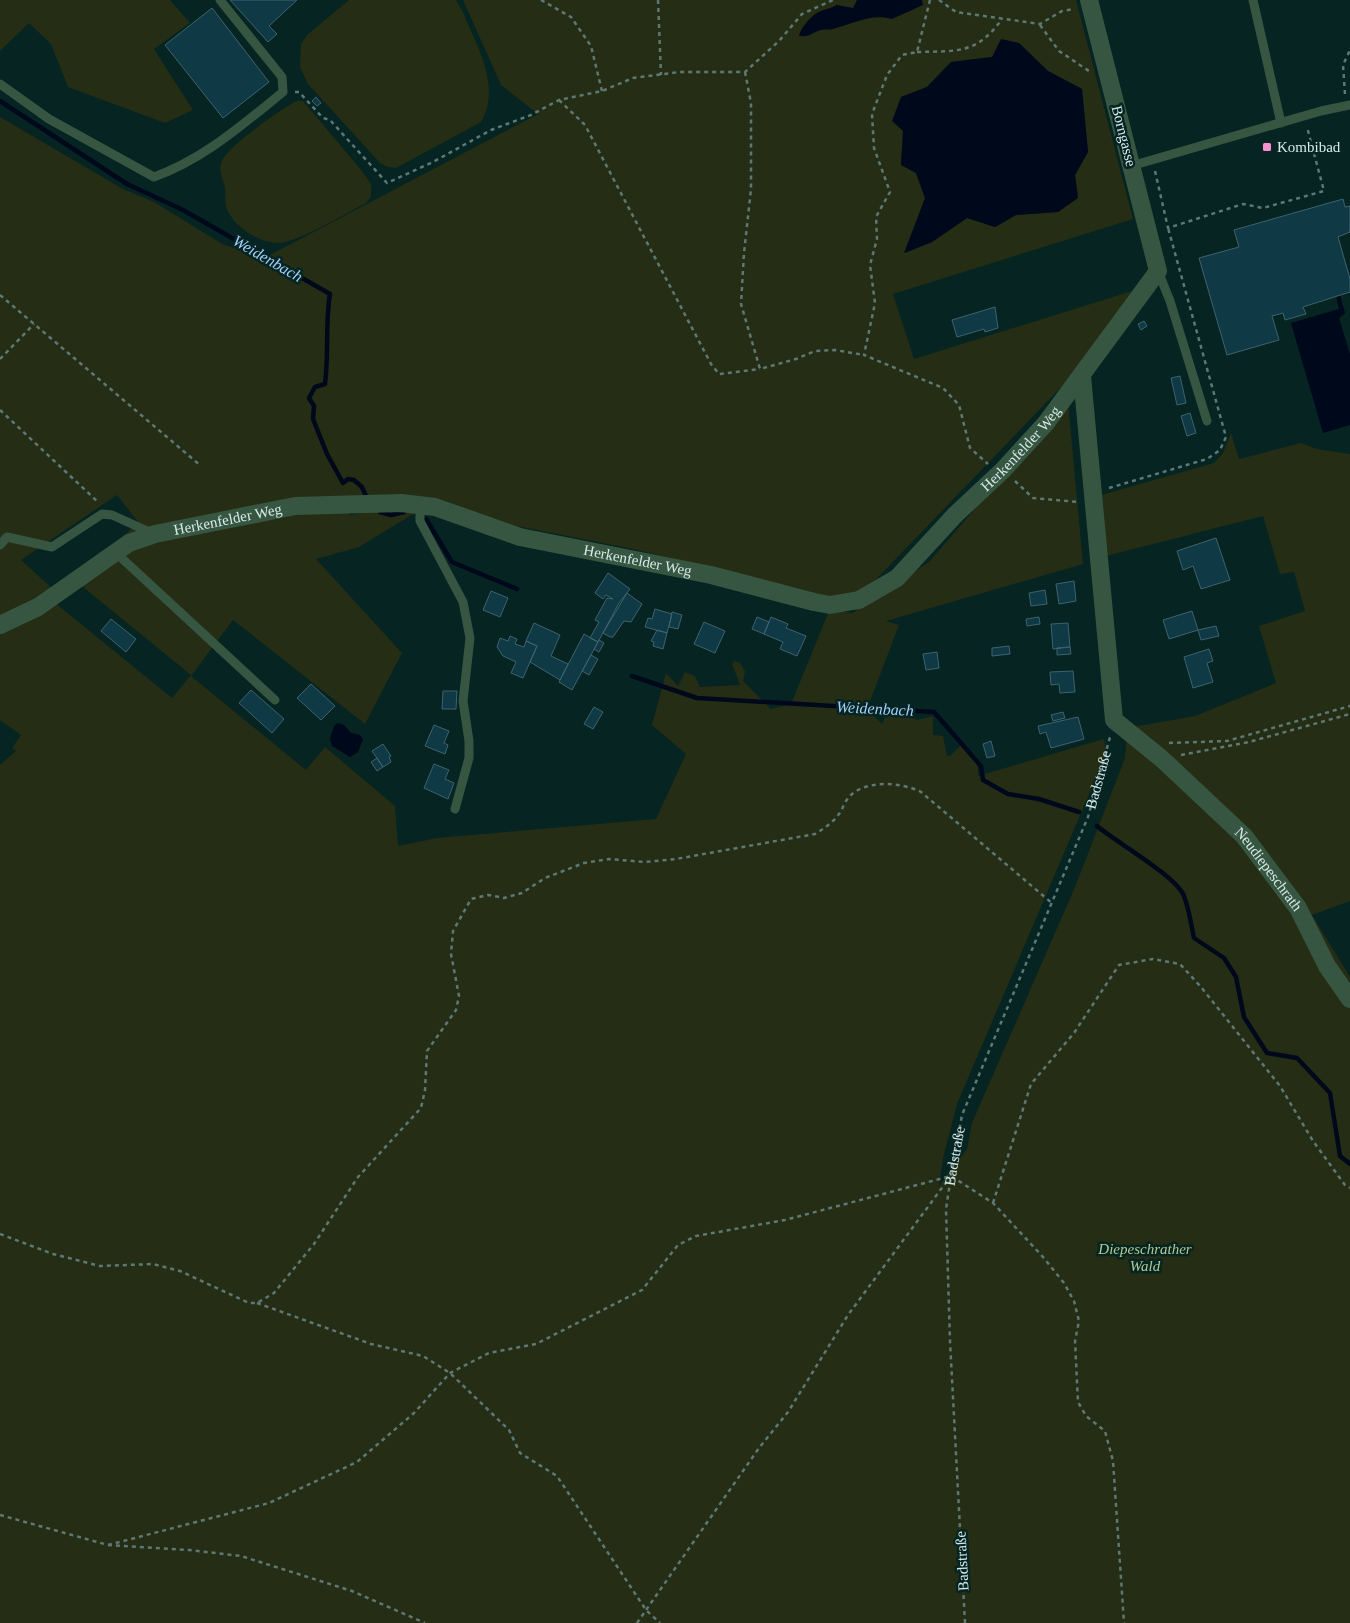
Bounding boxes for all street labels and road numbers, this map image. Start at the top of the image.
street label: Borngasse [1109,104,1139,169]
street label: Herkenfelder Weg [978,403,1064,494]
street label: Herkenfelder Weg [172,501,284,538]
street label: Herkenfelder Weg [582,542,694,579]
street label: Badstraße [1083,748,1114,811]
street label: Neudiepeschrath [1232,824,1306,915]
street label: Badstraße [942,1125,968,1187]
street label: Badstraße [952,1530,972,1591]

